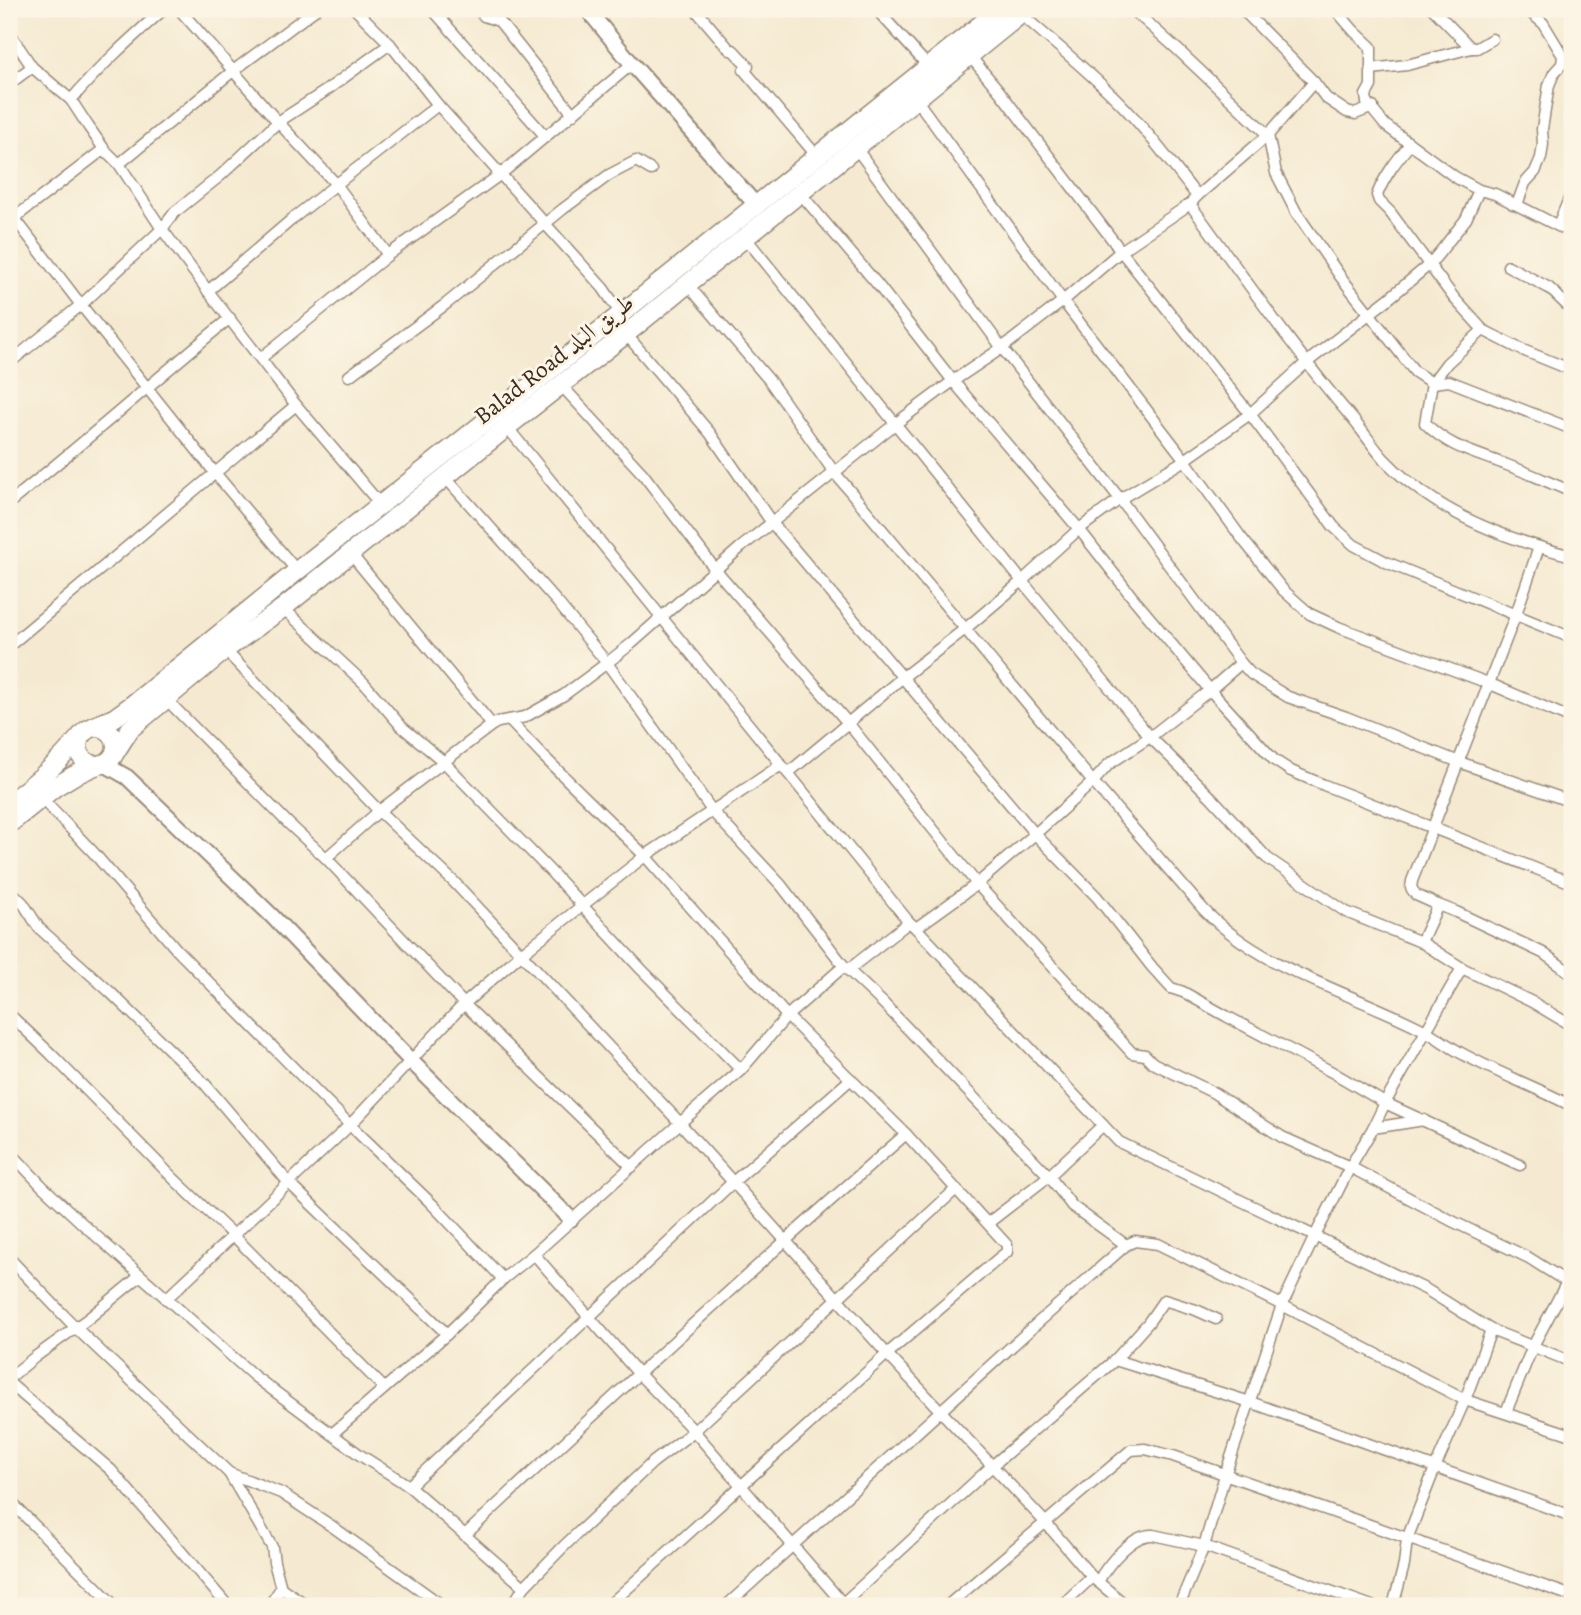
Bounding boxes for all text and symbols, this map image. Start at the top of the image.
street label: Balad Road طريق البلد [467,286,641,432]

